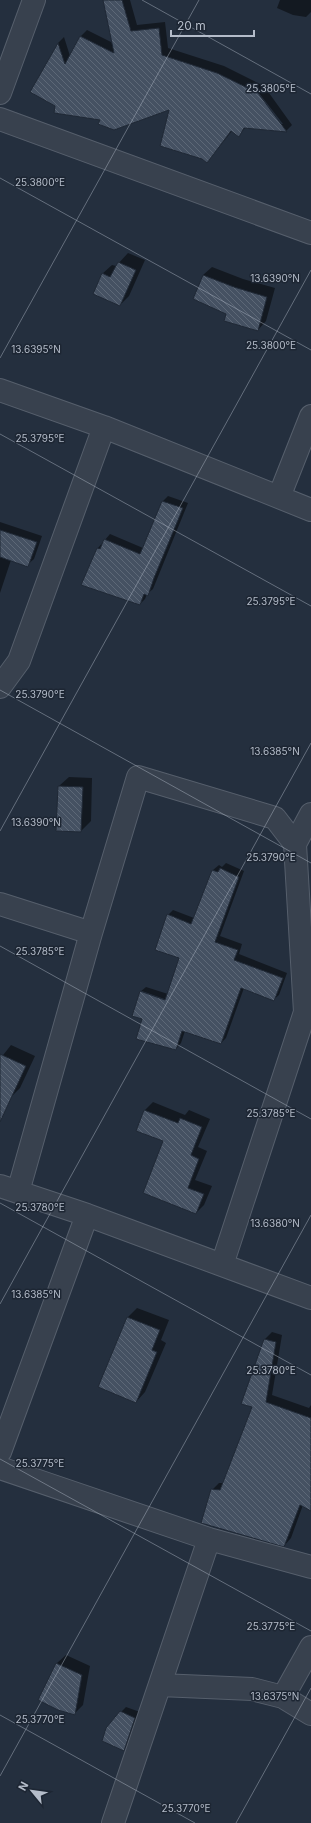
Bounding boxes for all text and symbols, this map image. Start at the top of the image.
scale bar [171,12,254,38]
text: 20 m [177,18,206,33]
text: 25.3805°E [246,82,296,94]
text: 25.3800°E [15,176,65,188]
text: 13.6390°N [250,272,300,284]
text: 25.3800°E [246,339,296,351]
text: 13.6395°N [11,343,61,355]
text: 25.3795°E [15,432,65,444]
text: 25.3795°E [246,595,296,607]
text: 25.3790°E [15,688,65,700]
text: 13.6385°N [250,745,300,757]
text: 13.6390°N [11,816,61,828]
text: 25.3790°E [246,851,296,863]
text: 25.3785°E [15,945,65,957]
text: 25.3785°E [246,1107,296,1119]
text: 25.3780°E [15,1201,65,1213]
text: 13.6380°N [250,1217,300,1229]
text: 13.6385°N [11,1288,61,1300]
text: 25.3780°E [246,1364,296,1376]
text: 25.3775°E [16,1457,64,1469]
text: 25.3775°E [247,1620,295,1632]
text: 13.6375°N [251,1690,299,1702]
text: 25.3770°E [16,1713,64,1725]
north arrow [12,1771,52,1811]
text: N [15,1779,31,1793]
text: 25.3770°E [162,1802,210,1814]

